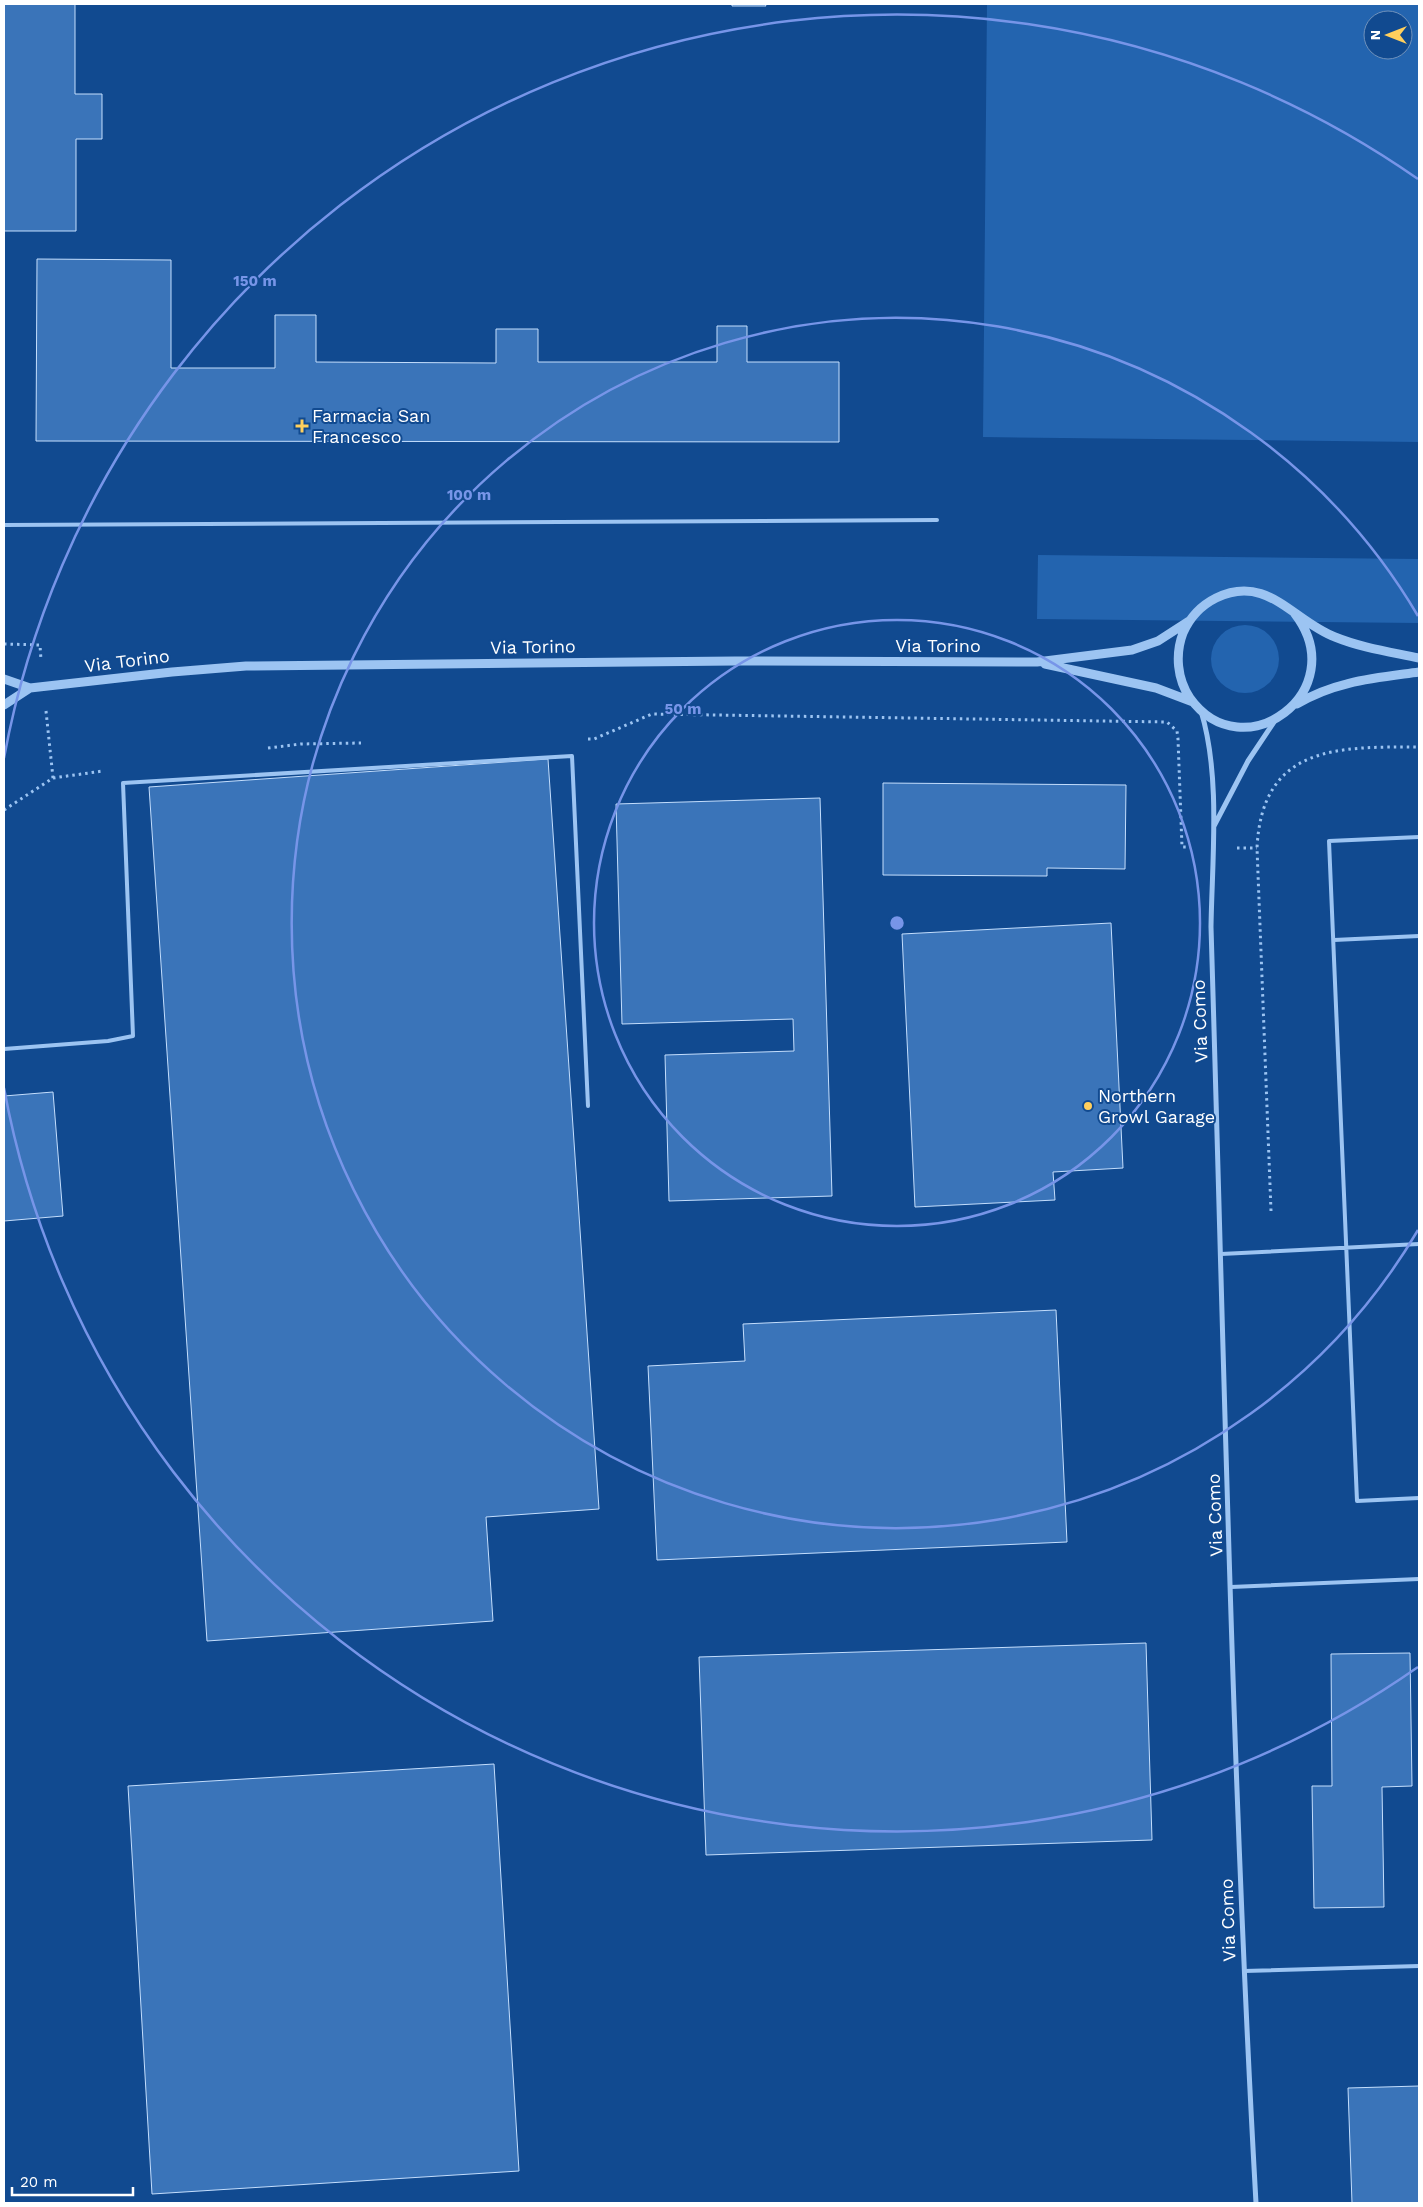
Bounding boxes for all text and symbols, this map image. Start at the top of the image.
north arrow [1363,10,1413,60]
text: N [1367,30,1383,40]
text: 150 m [233,272,277,290]
place label: Farmacia San Francesco [312,405,430,447]
marker: Farmacia San Francesco [296,420,308,432]
text: 100 m [447,486,491,504]
street label: Via Torino [490,635,576,658]
street label: Via Torino [895,635,981,656]
street label: Via Torino [83,645,171,676]
text: 50 m [665,700,701,718]
centre of rings [888,914,906,932]
street label: Via Como [1188,979,1211,1063]
place label: Northern Growl Garage [1098,1085,1215,1127]
marker: Northern Growl Garage [1082,1100,1094,1112]
street label: Via Como [1203,1473,1226,1557]
street label: Via Como [1216,1878,1239,1962]
scale bar [12,2164,134,2196]
text: 20 m [20,2173,58,2191]

